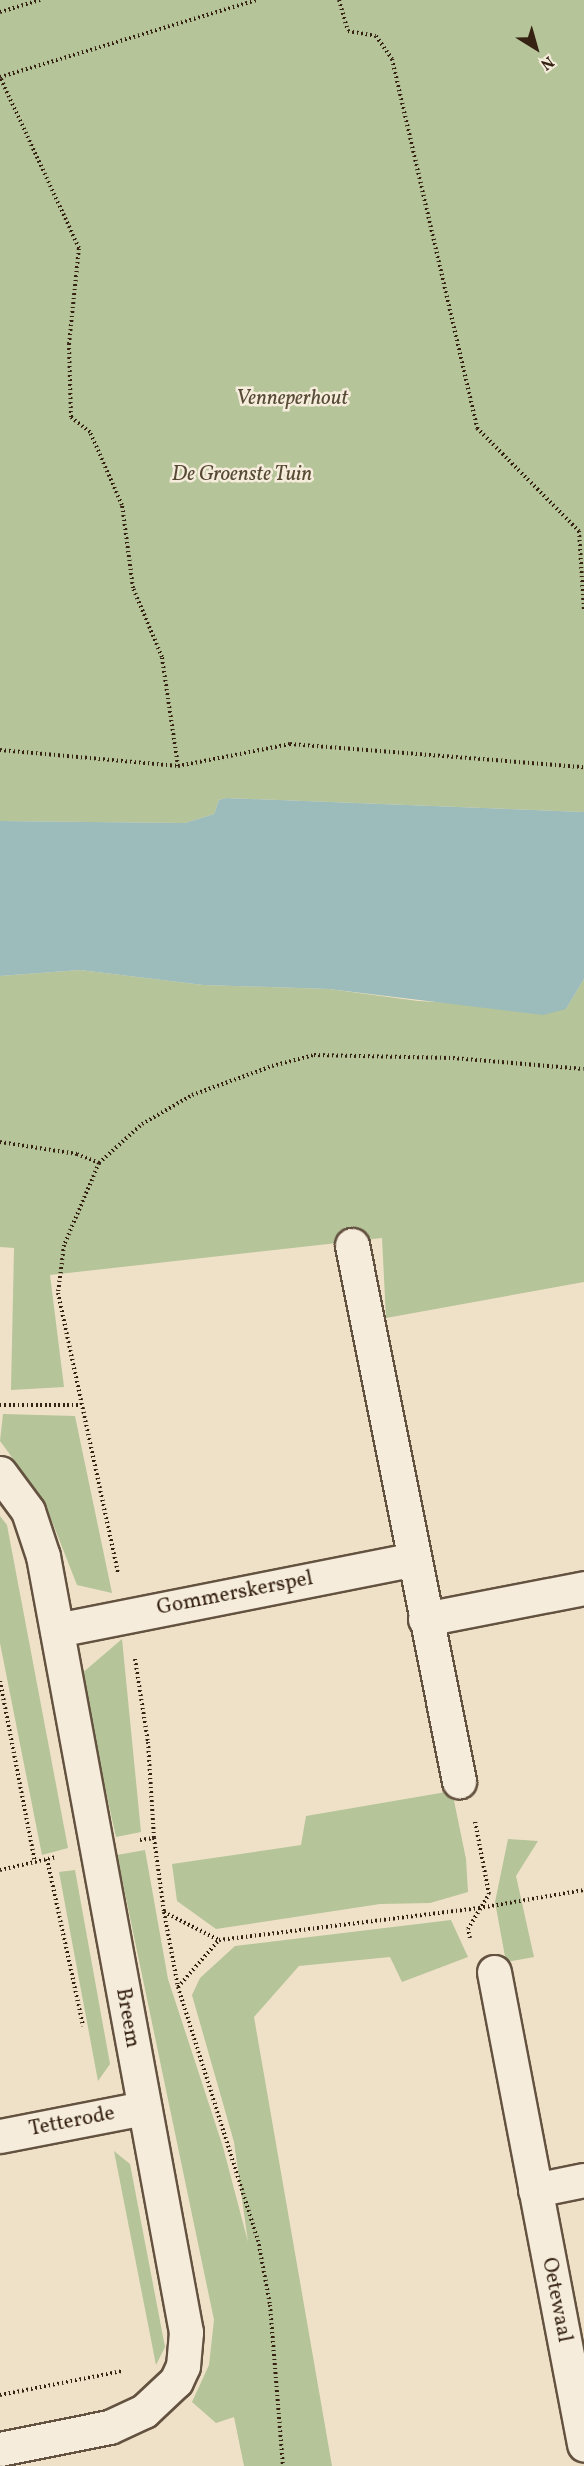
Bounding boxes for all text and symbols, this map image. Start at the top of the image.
north arrow [506,18,566,78]
text: N [536,50,558,75]
park label: Venneperhout [236,386,348,412]
park label: De Groenste Tuin [172,462,312,488]
street label: Gommerskerspel [155,1567,315,1621]
street label: Breem [109,1986,145,2050]
street label: Tetterode [27,2101,117,2143]
street label: Oetewaal [535,2256,577,2344]

